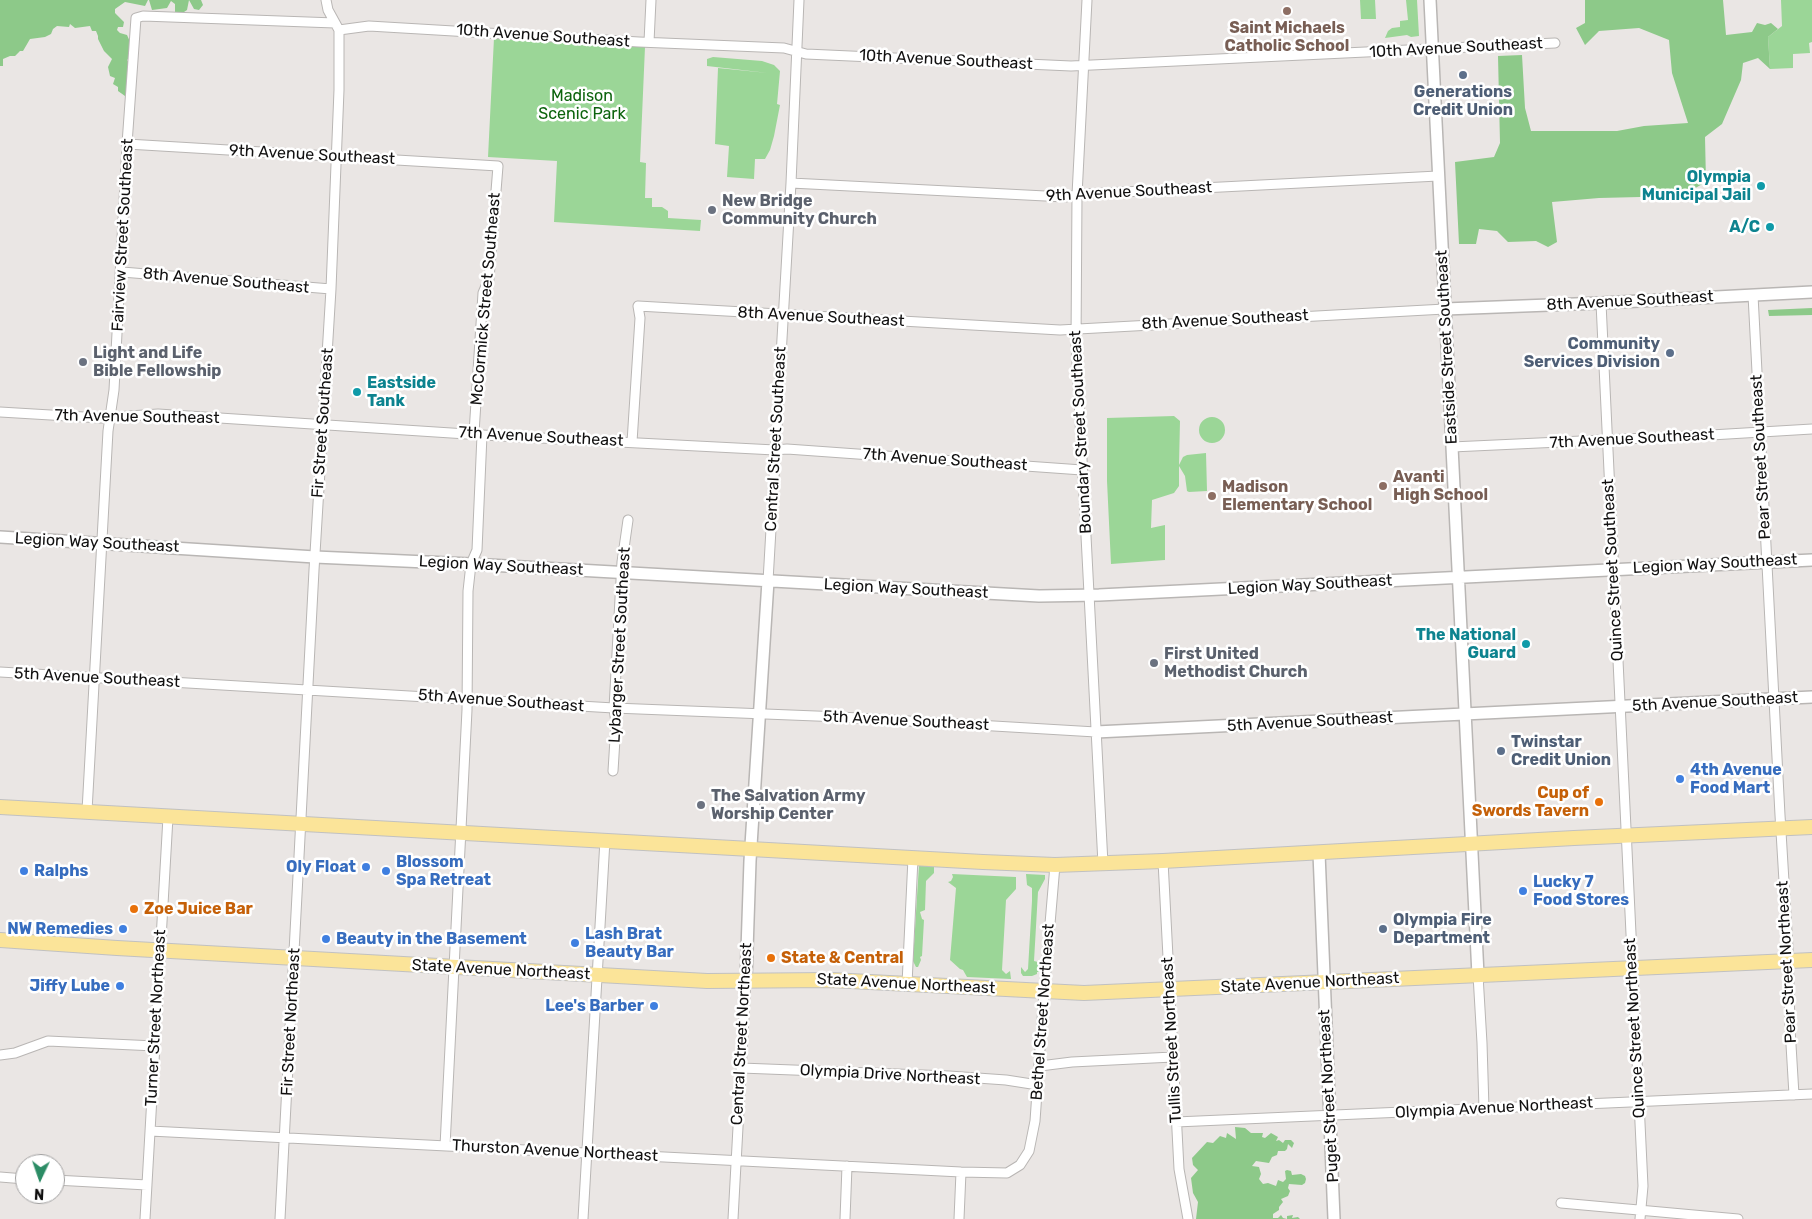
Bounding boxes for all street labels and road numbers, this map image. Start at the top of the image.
street label: 10th Avenue Southeast [456,20,630,52]
street label: 10th Avenue Southeast [1369,34,1543,62]
street label: 10th Avenue Southeast [859,46,1033,74]
street label: Fairview Street Southeast [108,138,138,332]
street label: 9th Avenue Southeast [228,141,396,169]
street label: 9th Avenue Southeast [1045,178,1213,206]
street label: McCormick Street Southeast [467,192,505,406]
street label: Eastside Street Southeast [1432,249,1462,445]
street label: 8th Avenue Southeast [142,264,310,298]
street label: 8th Avenue Southeast [1546,287,1714,315]
street label: 8th Avenue Southeast [737,303,905,331]
street label: 8th Avenue Southeast [1141,306,1309,334]
street label: Boundary Street Southeast [1066,330,1096,534]
street label: Central Street Southeast [762,346,790,532]
street label: Fir Street Southeast [308,347,338,499]
street label: Pear Street Southeast [1747,374,1775,540]
street label: 7th Avenue Southeast [54,406,220,428]
street label: 7th Avenue Southeast [458,423,624,451]
street label: 7th Avenue Southeast [1549,425,1715,453]
street label: 7th Avenue Southeast [862,445,1028,475]
street label: Quince Street Southeast [1599,478,1627,662]
street label: Legion Way Southeast [14,529,180,557]
street label: Lybarger Street Southeast [605,547,635,743]
street label: Legion Way Southeast [1632,550,1798,578]
street label: Legion Way Southeast [418,552,584,580]
street label: Legion Way Southeast [1227,571,1393,599]
street label: Legion Way Southeast [823,575,989,603]
street label: 5th Avenue Southeast [13,664,181,692]
street label: 5th Avenue Southeast [417,686,585,716]
street label: 5th Avenue Southeast [1631,688,1799,716]
street label: 5th Avenue Southeast [822,707,990,735]
street label: 5th Avenue Southeast [1226,708,1394,736]
street label: Pear Street Northeast [1773,880,1801,1044]
street label: Bethel Street Northeast [1027,923,1059,1101]
street label: Turner Street Northeast [142,929,170,1107]
street label: Quince Street Northeast [1621,937,1649,1119]
street label: Central Street Northeast [728,942,756,1126]
street label: Fir Street Northeast [278,948,304,1096]
street label: State Avenue Northeast [411,956,591,984]
street label: Tullis Street Northeast [1158,957,1186,1123]
street label: State Avenue Northeast [1220,969,1400,997]
street label: State Avenue Northeast [816,970,996,998]
street label: Puget Street Northeast [1315,1009,1343,1183]
street label: Olympia Drive Northeast [799,1061,981,1089]
street label: Olympia Avenue Northeast [1394,1093,1594,1123]
street label: Thurston Avenue Northeast [452,1136,658,1166]

